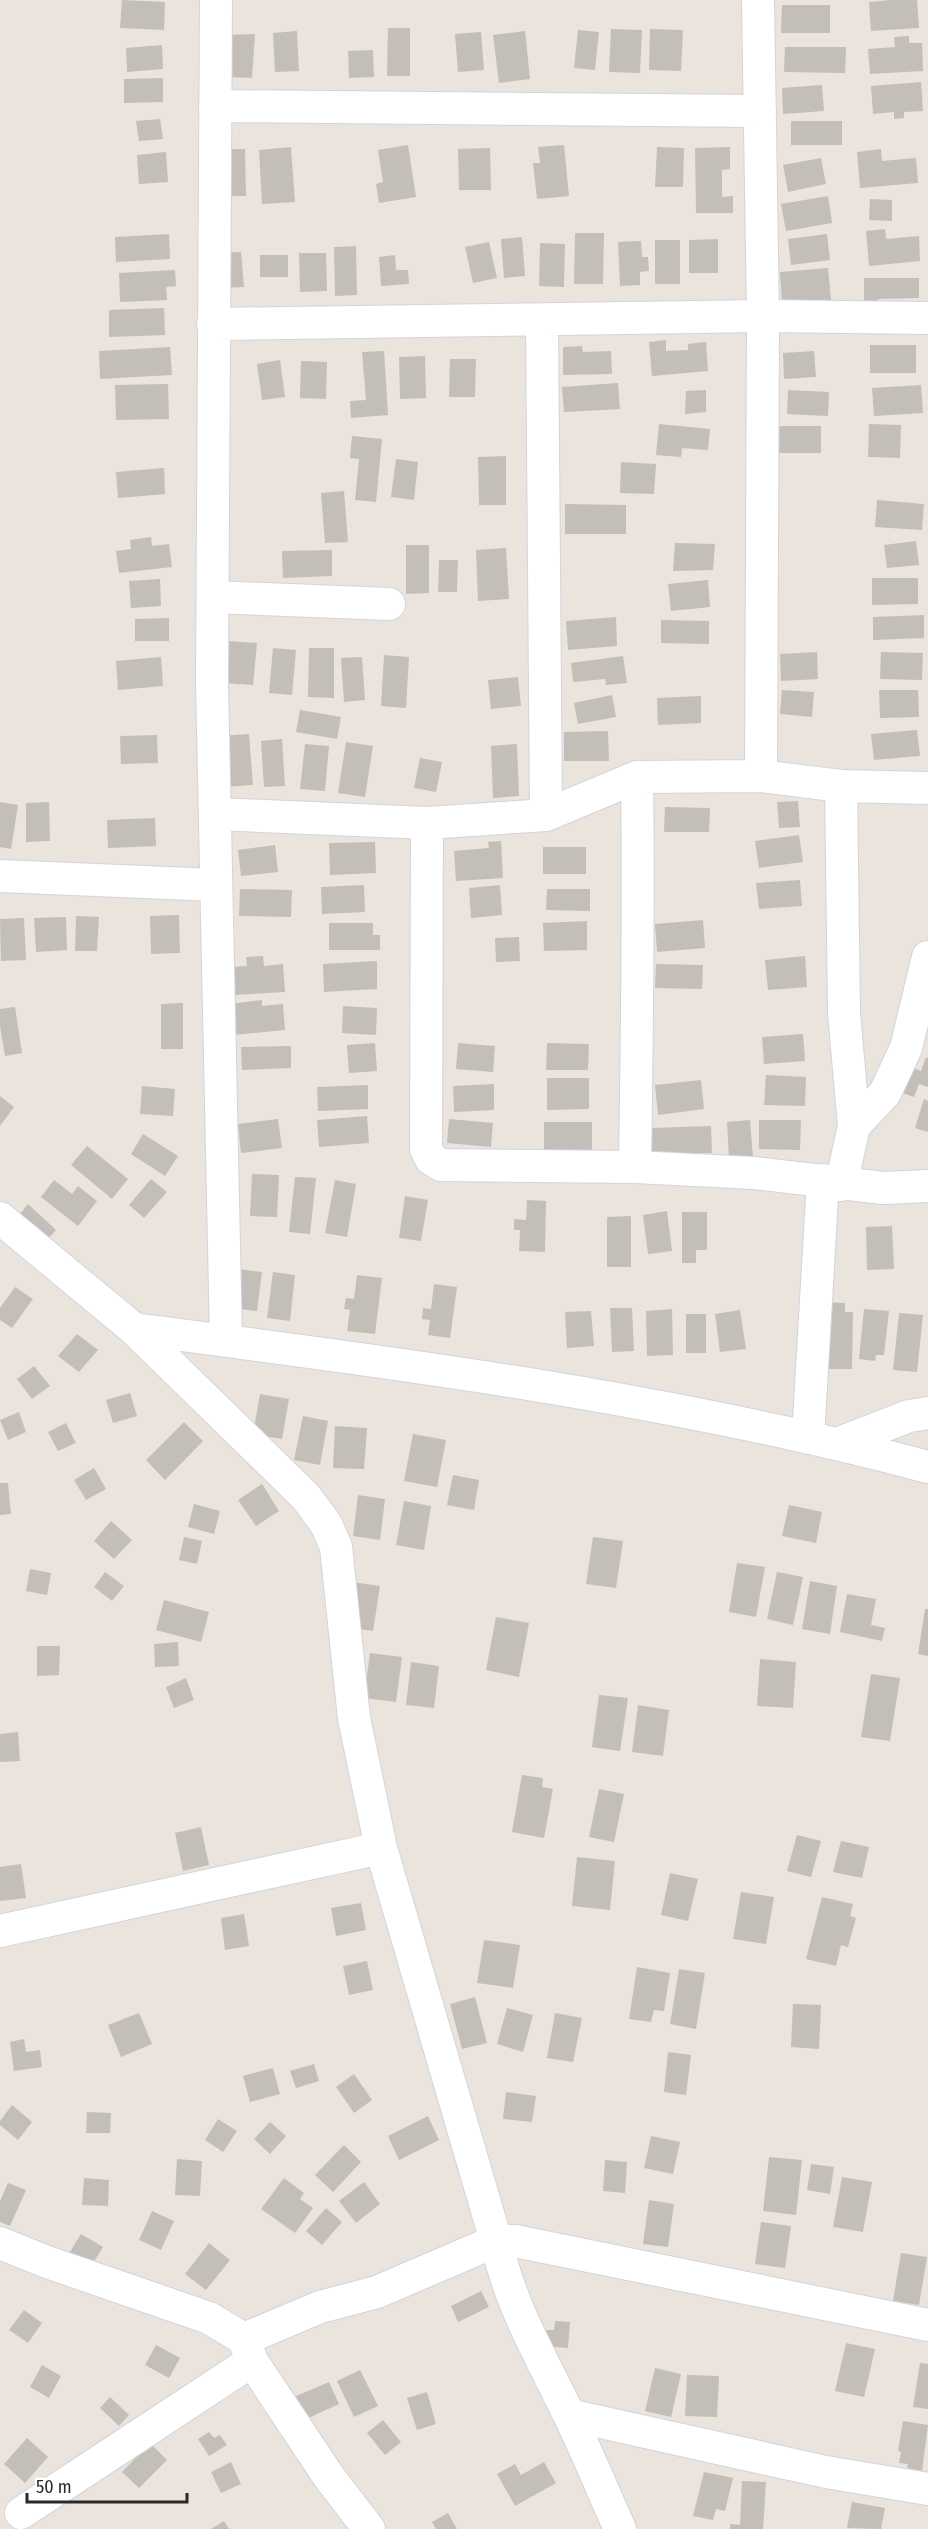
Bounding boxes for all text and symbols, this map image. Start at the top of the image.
scale bar [27,2466,188,2504]
text: 50 m [36,2476,72,2498]

